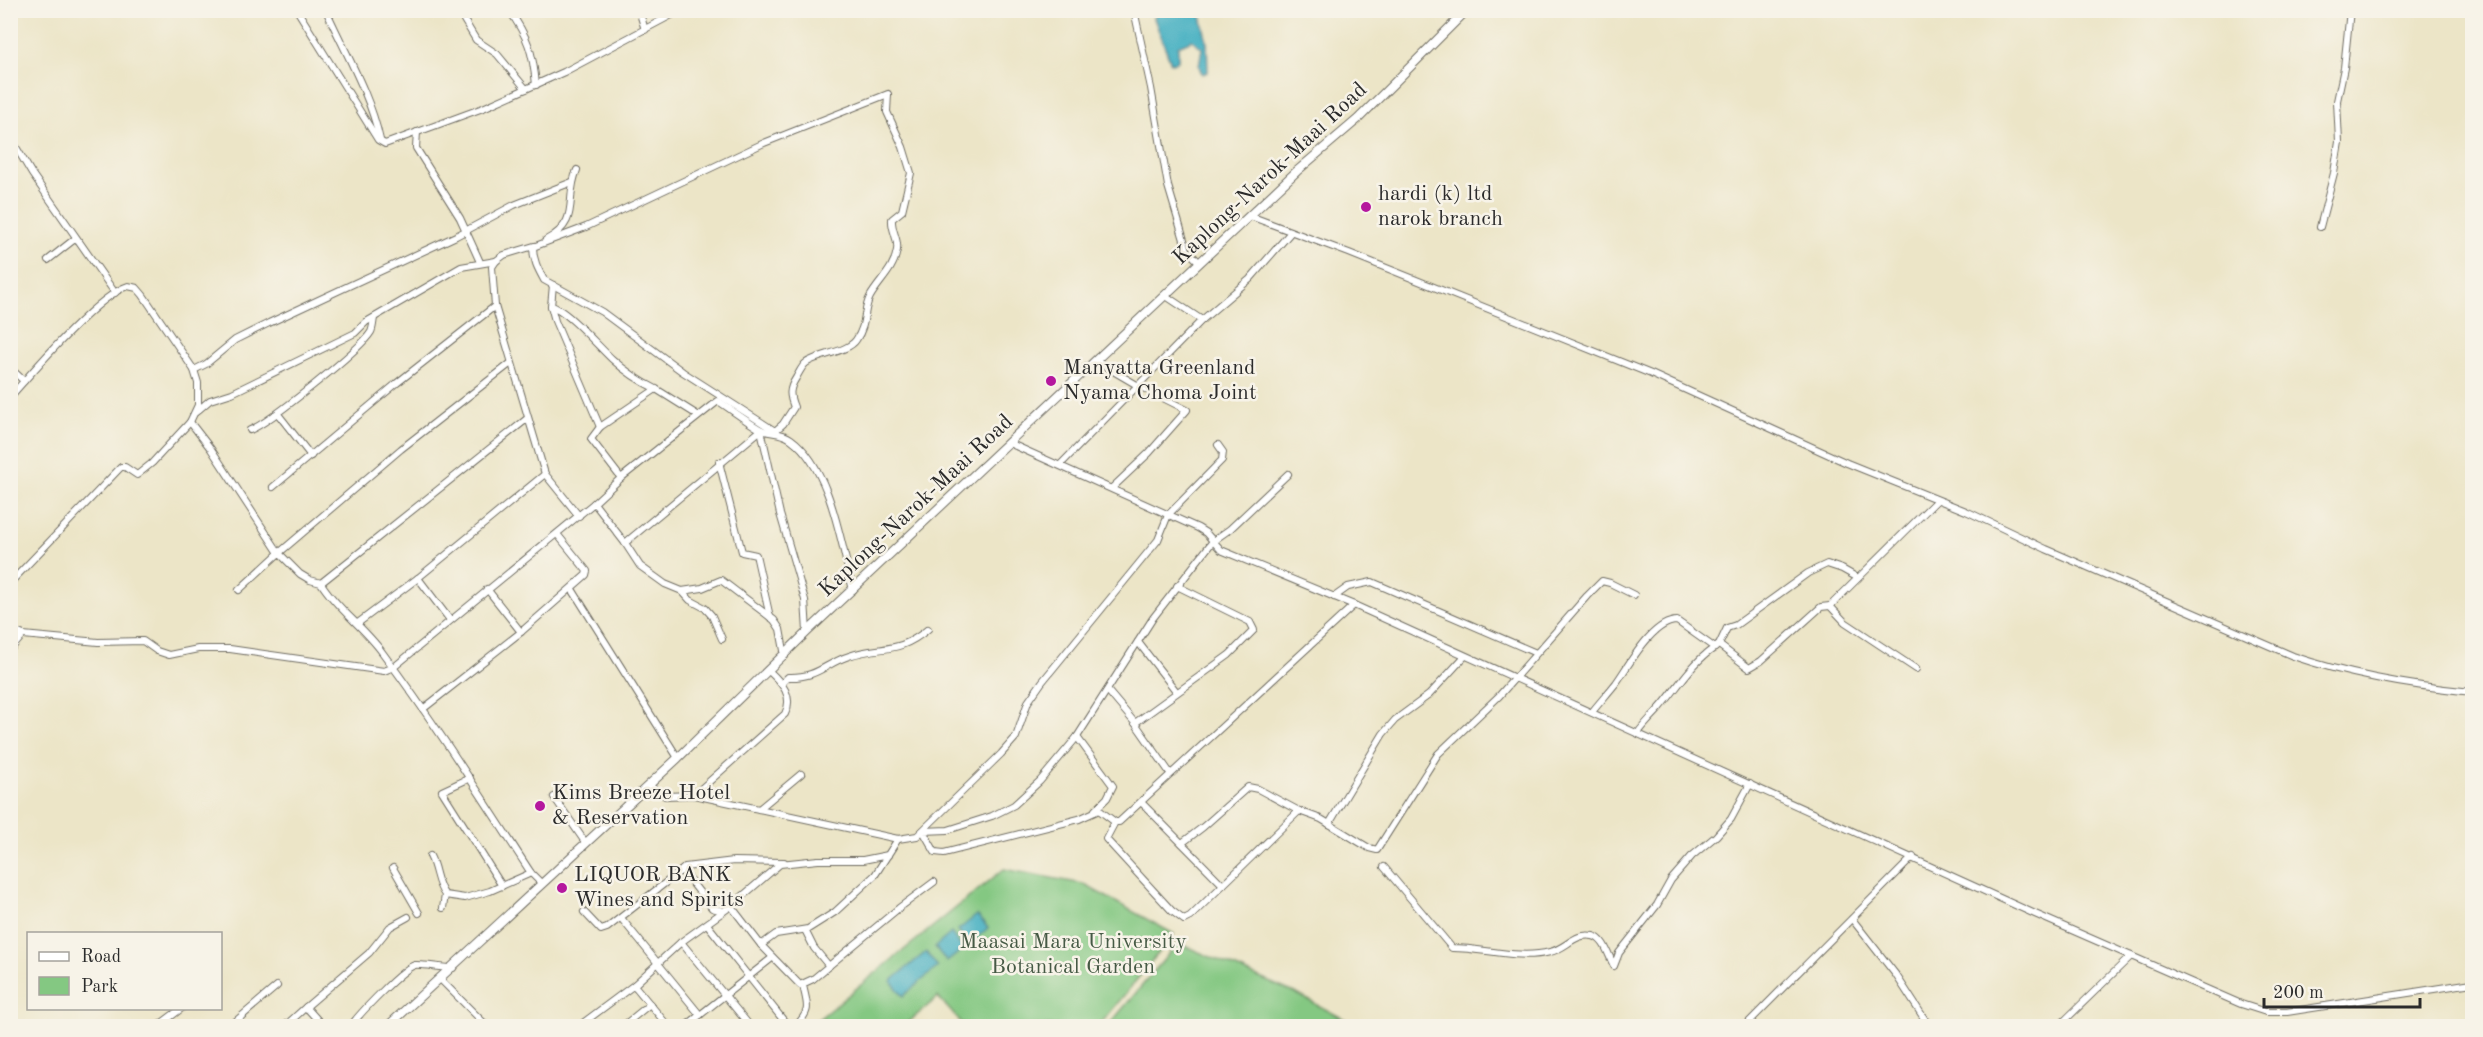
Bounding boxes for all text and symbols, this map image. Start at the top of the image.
street label: Kaplong-Narok-Maai Road [1169,79,1371,269]
place label: hardi (k) ltd narok branch [1378,183,1503,230]
marker: hardi (k) ltd narok branch [1359,200,1373,214]
place label: Manyatta Greenland Nyama Choma Joint [1063,357,1257,404]
marker: Manyatta Greenland Nyama Choma Joint [1044,374,1058,388]
street label: Kaplong-Narok-Maai Road [815,411,1017,601]
place label: Kims Breeze Hotel & Reservation [552,782,730,829]
marker: Kims Breeze Hotel & Reservation [533,799,547,813]
place label: LIQUOR BANK Wines and Spirits [574,864,744,911]
marker: LIQUOR BANK Wines and Spirits [555,881,569,895]
park label: Maasai Mara University Botanical Garden [959,931,1187,978]
legend [27,932,222,1010]
text: Road [81,948,121,966]
scale bar [2264,971,2420,1009]
text: Park [81,978,118,996]
text: 200 m [2273,984,2324,1002]

